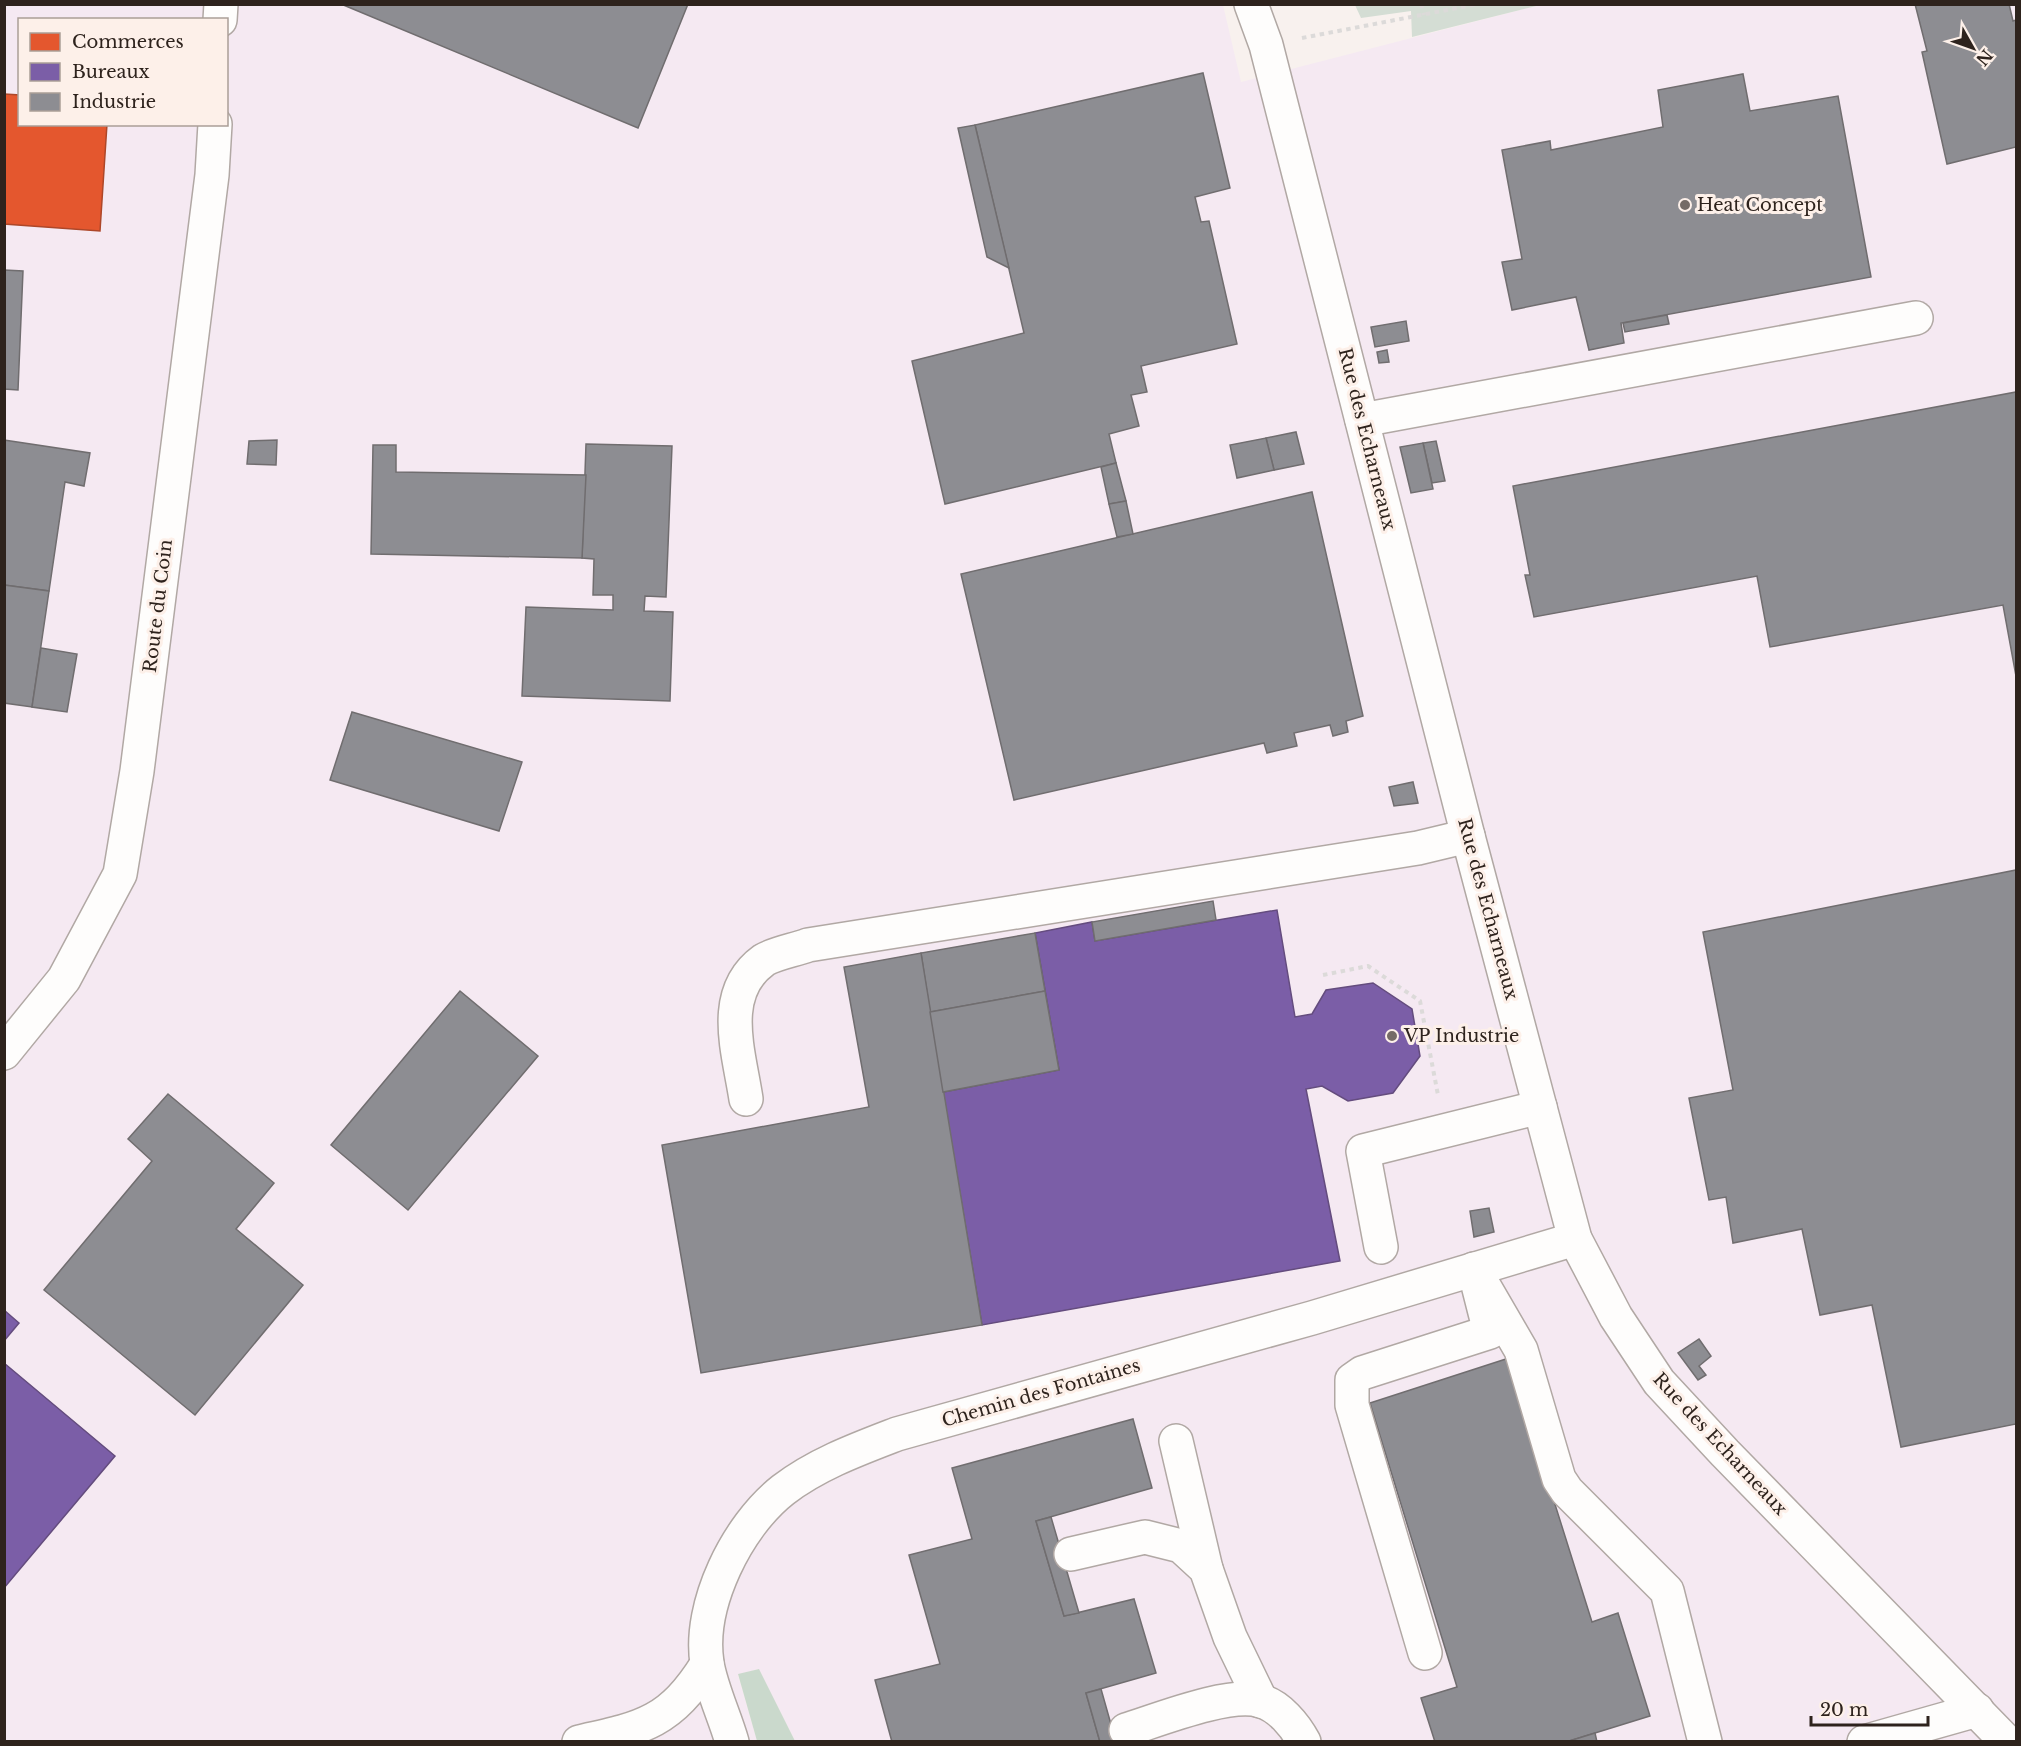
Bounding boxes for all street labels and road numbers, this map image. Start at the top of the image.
street label: Rue des Echarneaux [1334,346,1400,532]
street label: Route du Coin [139,538,177,674]
street label: Rue des Echarneaux [1453,816,1523,1002]
street label: Chemin des Fontaines [939,1354,1143,1432]
street label: Rue des Echarneaux [1648,1368,1792,1520]

